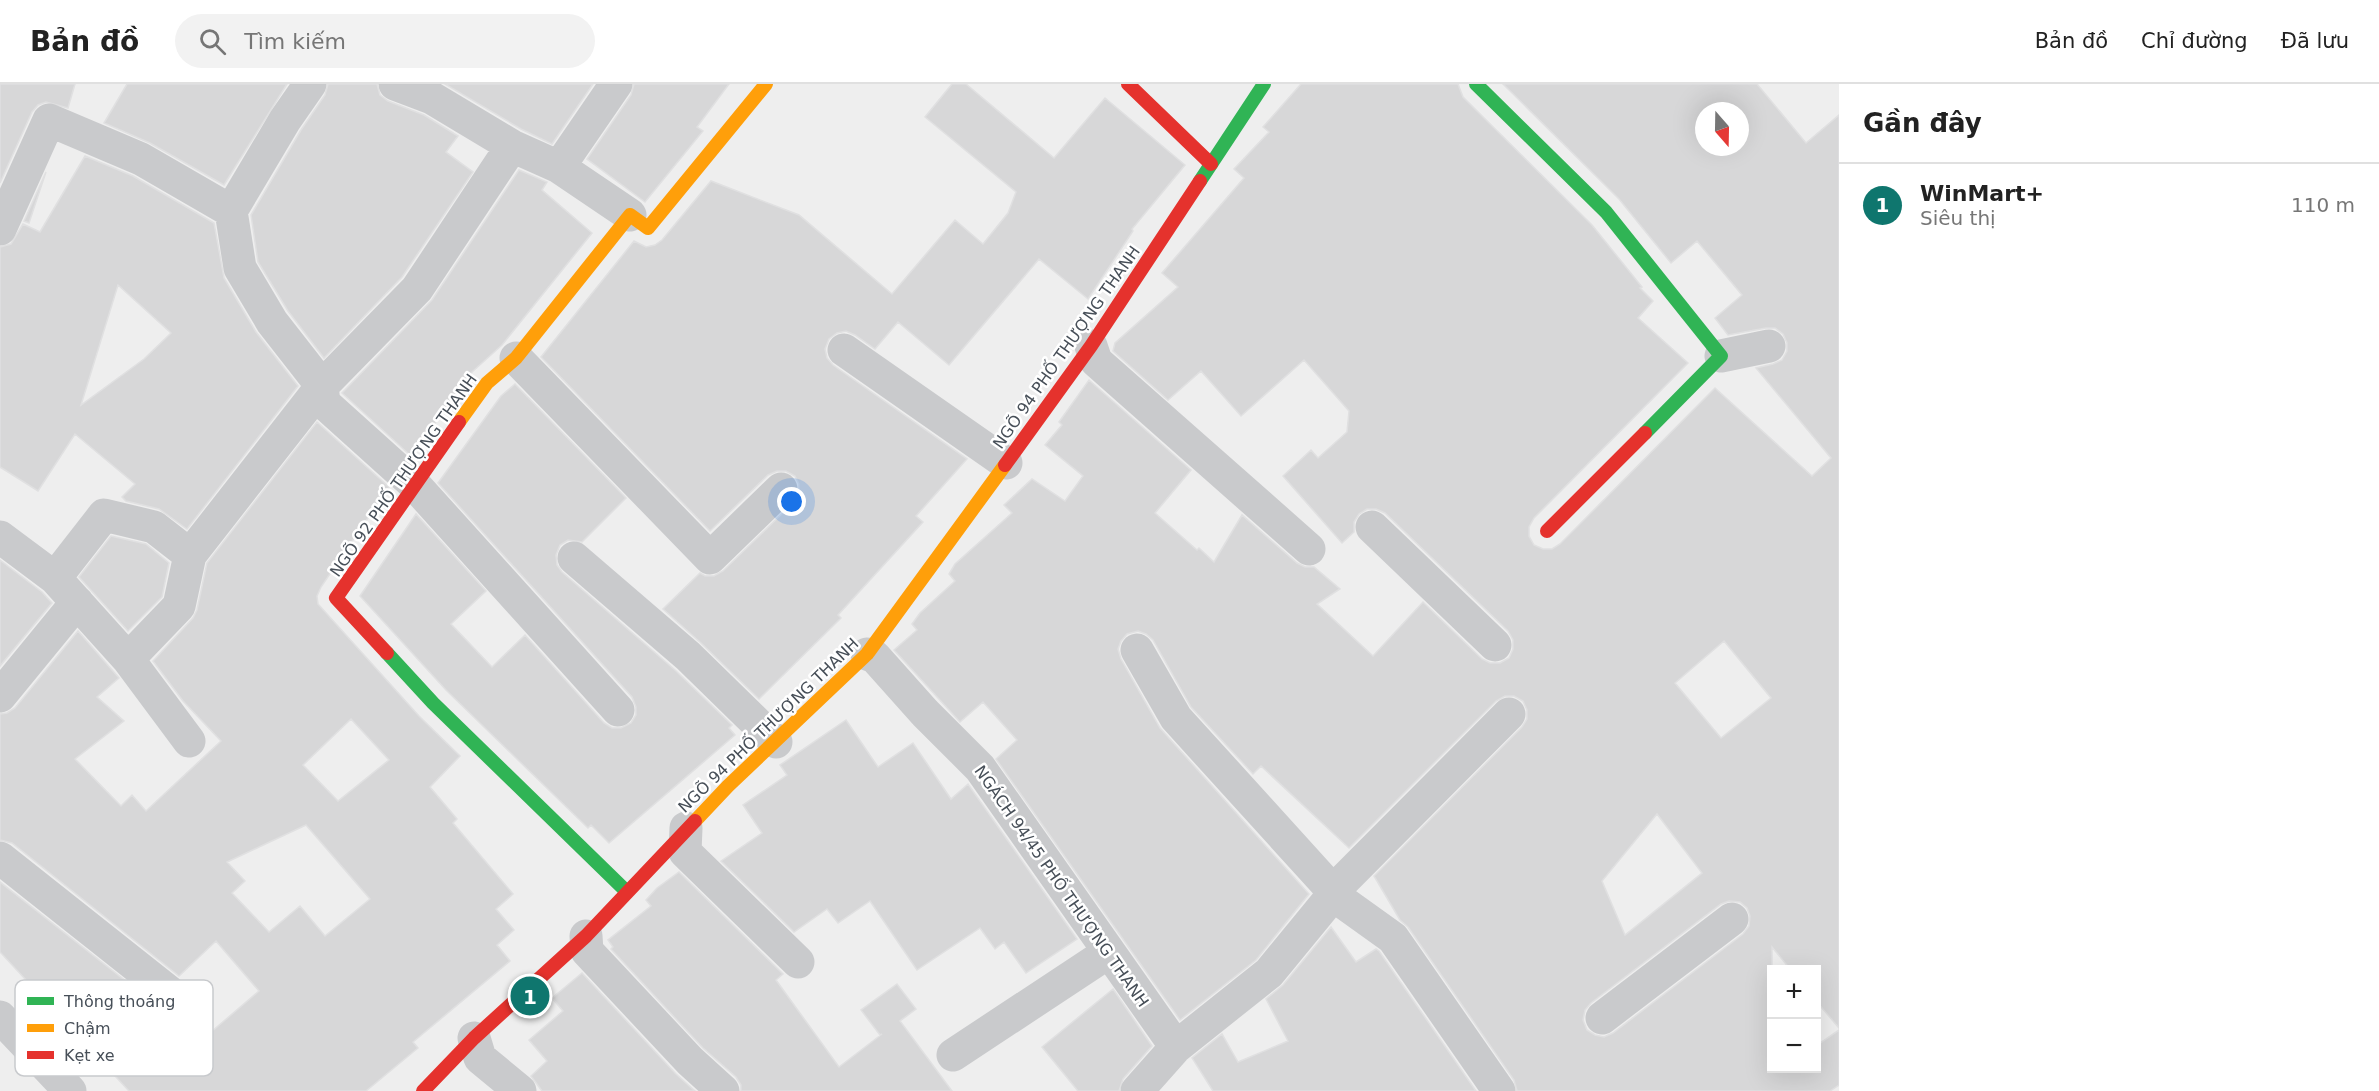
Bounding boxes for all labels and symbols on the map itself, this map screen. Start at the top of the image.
north arrow [1695,102,1749,156]
street label: NGÕ 94 PHỐ THƯỢNG THANH [987,241,1144,452]
street label: NGÕ 92 PHỐ THƯỢNG THANH [324,369,481,580]
your location [777,487,806,516]
street label: NGÕ 94 PHỐ THƯỢNG THANH [673,633,862,817]
street label: NGÁCH 94/45 PHỐ THƯỢNG THANH [971,761,1154,1011]
pin: 1 [510,974,550,1018]
legend [15,980,213,1076]
text: Thông thoáng [63,992,175,1011]
text: Chậm [64,1019,111,1038]
text: Kẹt xe [64,1046,115,1065]

